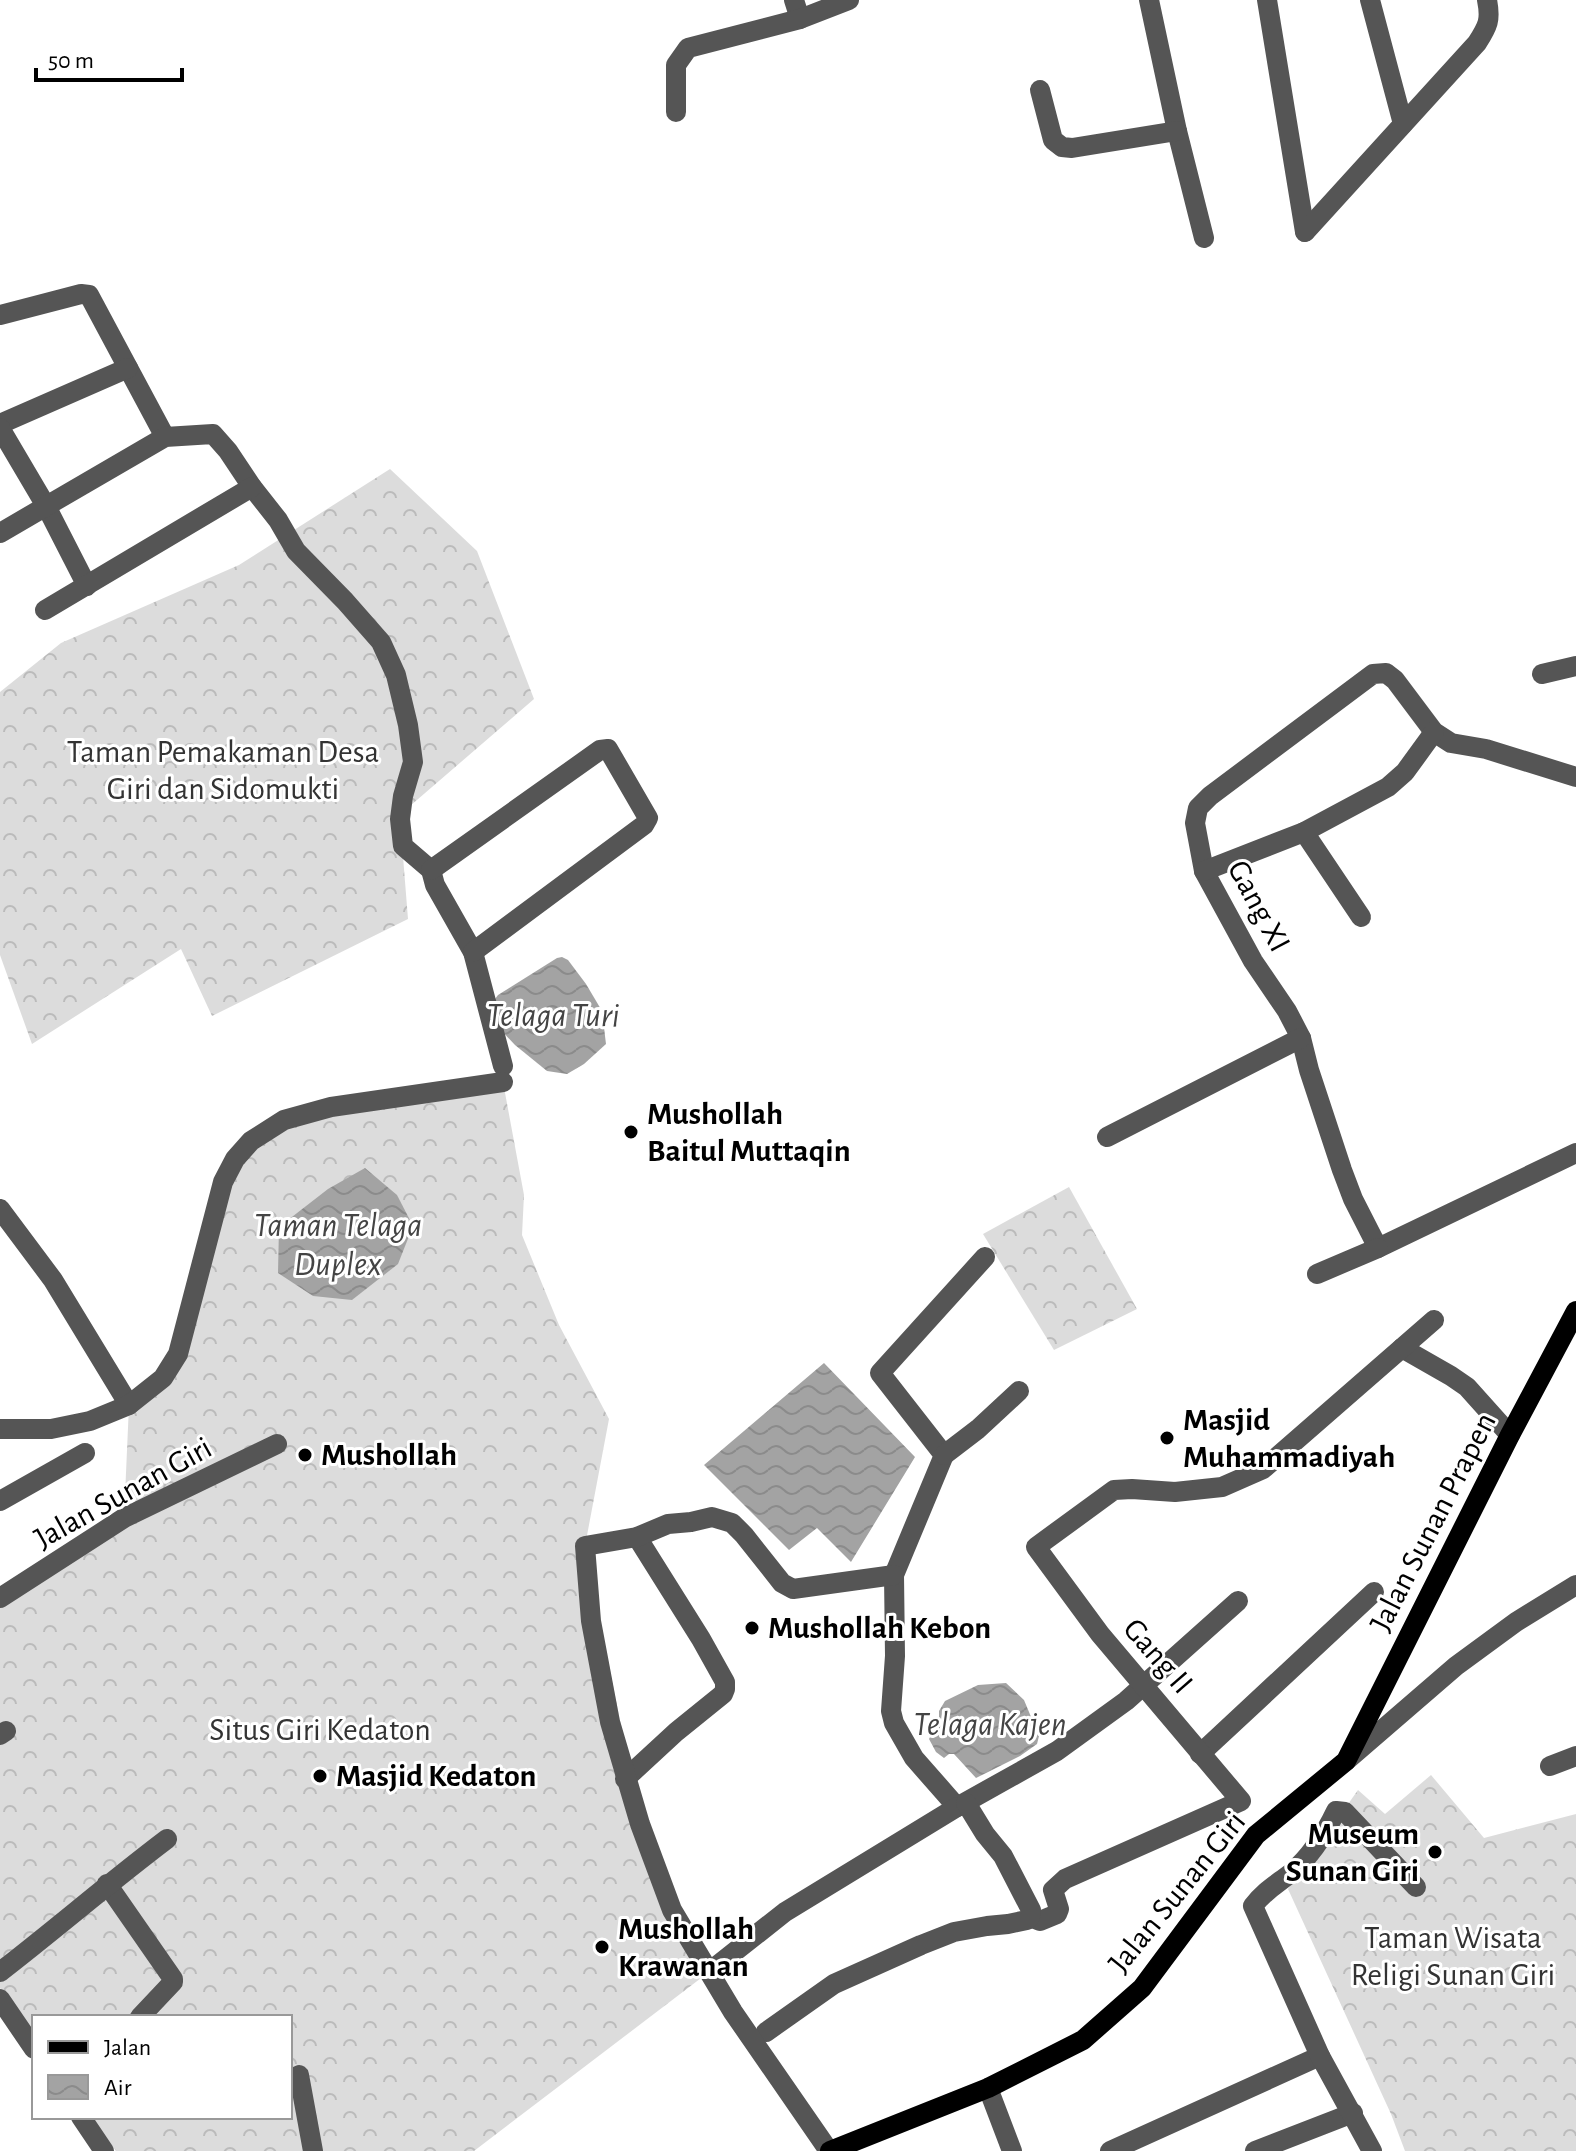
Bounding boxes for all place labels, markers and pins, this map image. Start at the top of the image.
place label: Mushollah Baitul Muttaqin [647,1098,851,1167]
marker: Mushollah Baitul Muttaqin [622,1123,640,1141]
place label: Masjid Muhammadiyah [1183,1404,1395,1473]
marker: Masjid Muhammadiyah [1158,1429,1176,1447]
place label: Mushollah [321,1439,457,1471]
marker: Mushollah [296,1446,314,1464]
place label: Mushollah Kebon [768,1612,991,1644]
marker: Mushollah Kebon [743,1619,761,1637]
place label: Masjid Kedaton [336,1760,536,1792]
marker: Masjid Kedaton [311,1767,329,1785]
place label: Museum Sunan Giri [1286,1818,1419,1887]
marker: Museum Sunan Giri [1426,1843,1444,1861]
place label: Mushollah Krawanan [618,1913,754,1982]
marker: Mushollah Krawanan [593,1938,611,1956]

